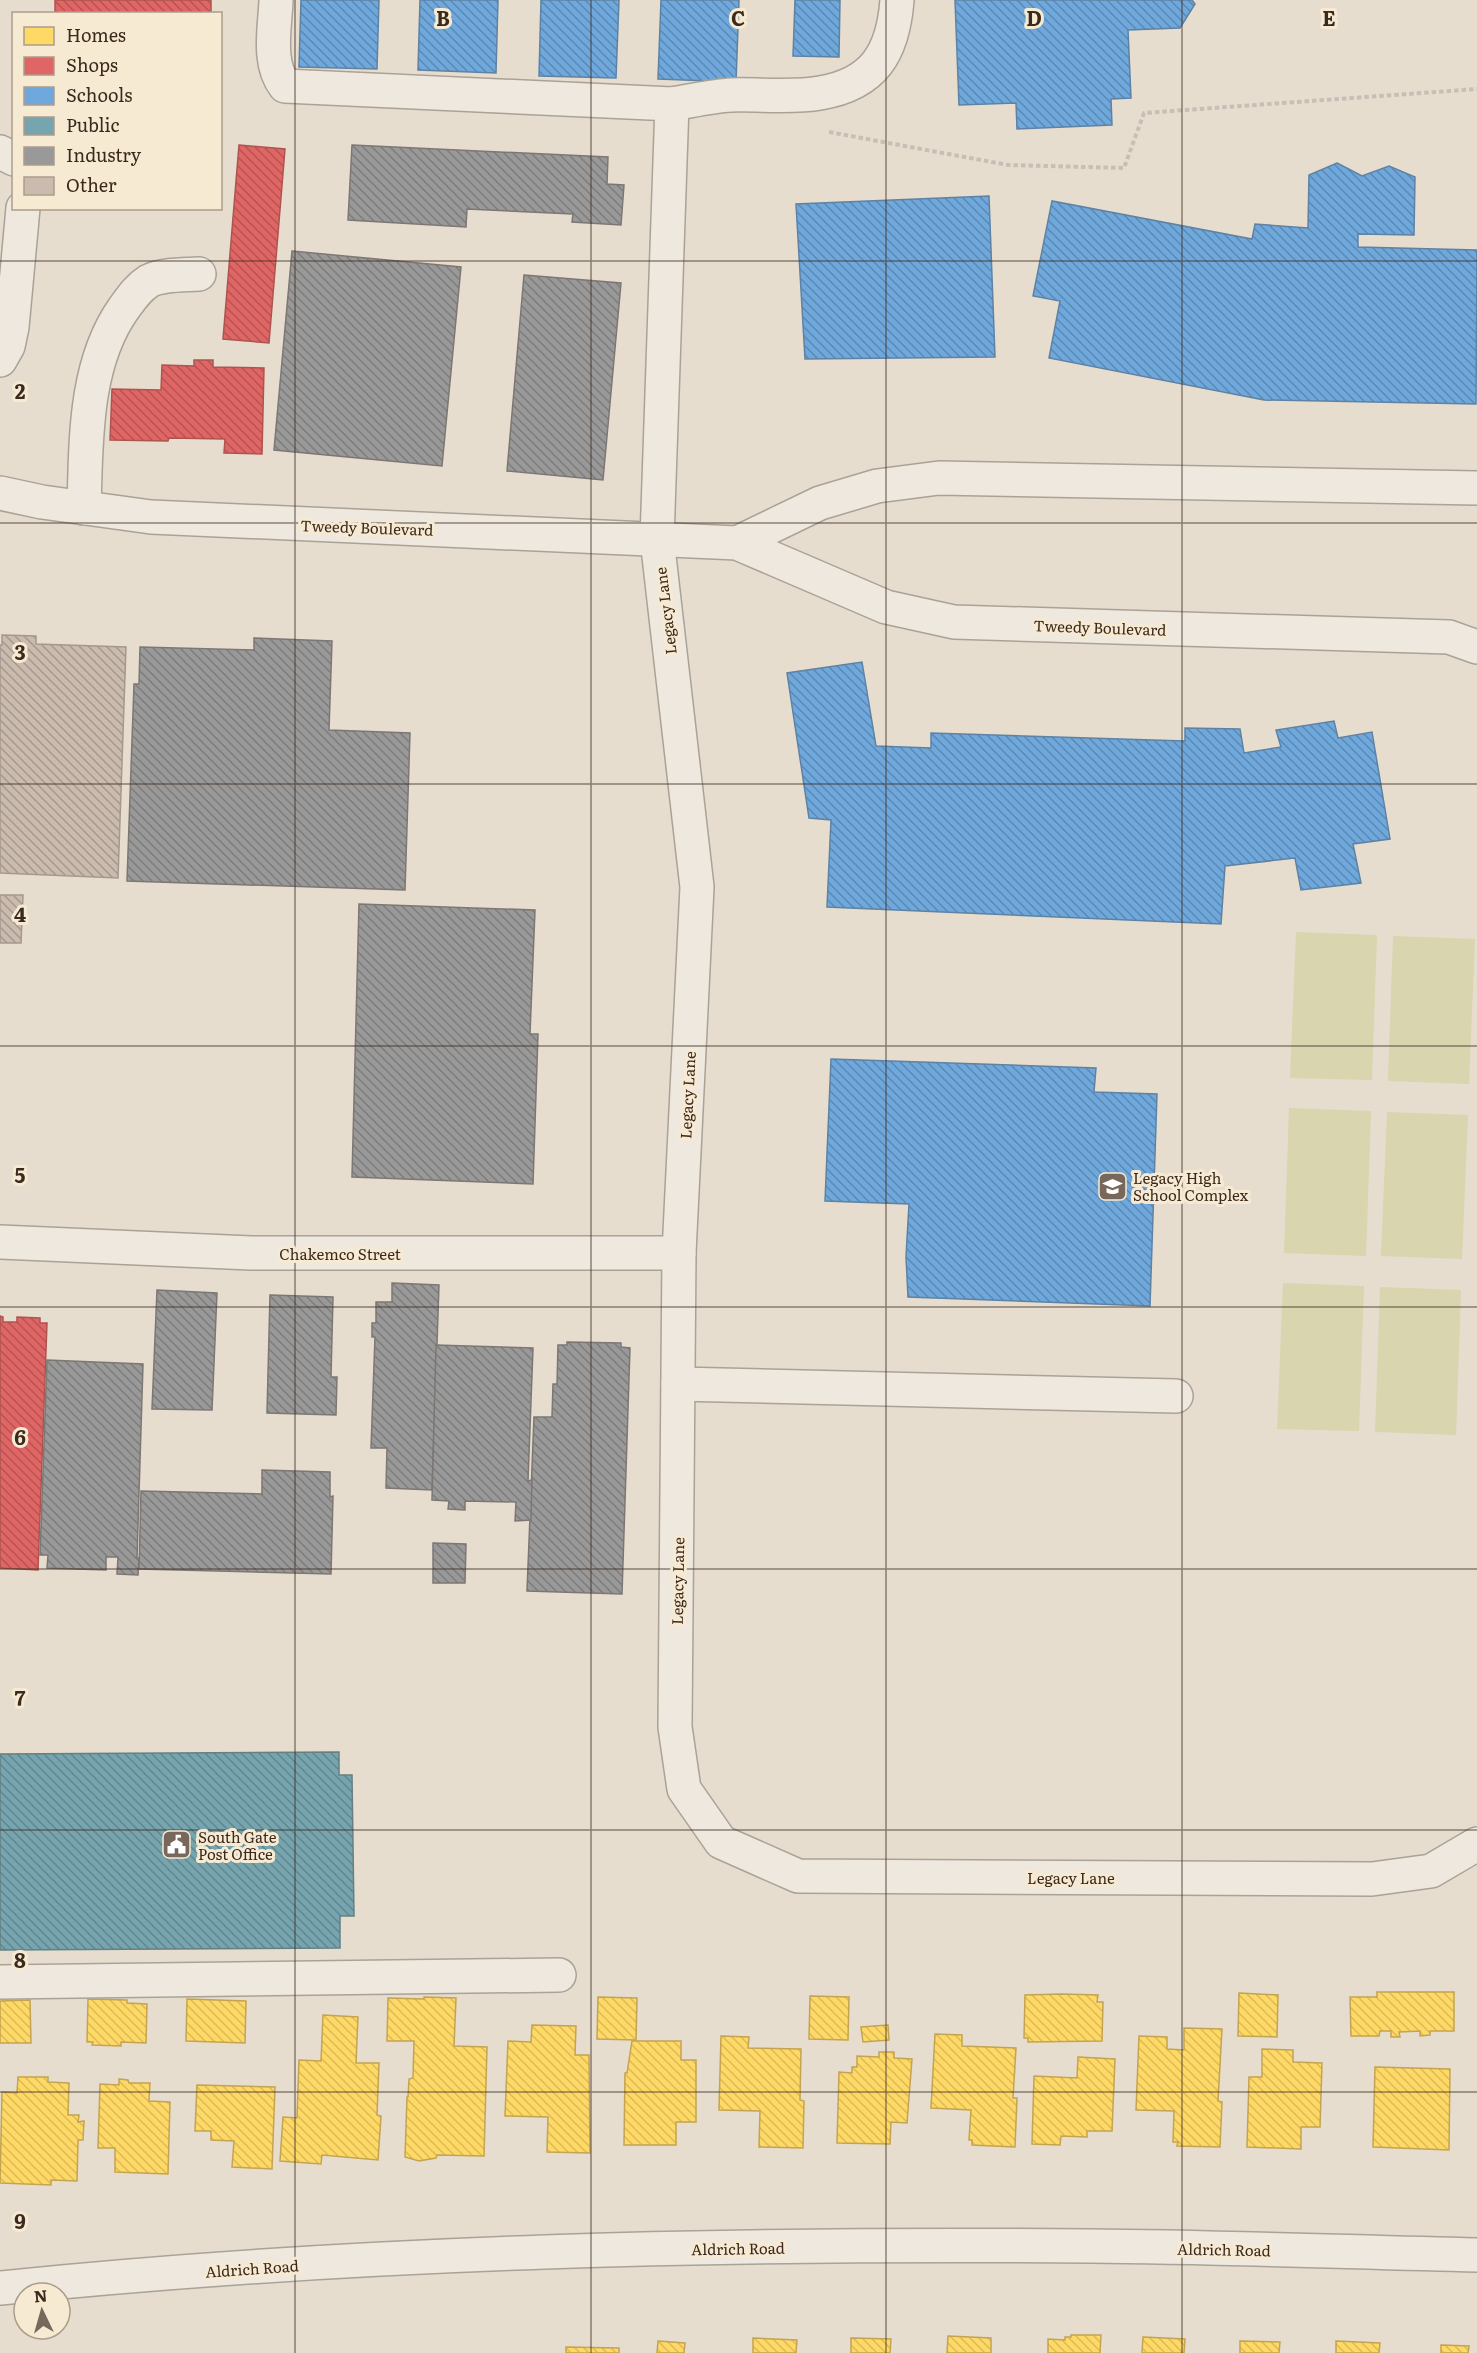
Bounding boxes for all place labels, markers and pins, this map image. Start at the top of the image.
place label: Legacy High School Complex [1133,1166,1249,1206]
school or university icon: Legacy High School Complex [1096,1170,1128,1202]
place label: South Gate Post Office [198,1825,277,1865]
public building icon: South Gate Post Office [161,1829,193,1861]

